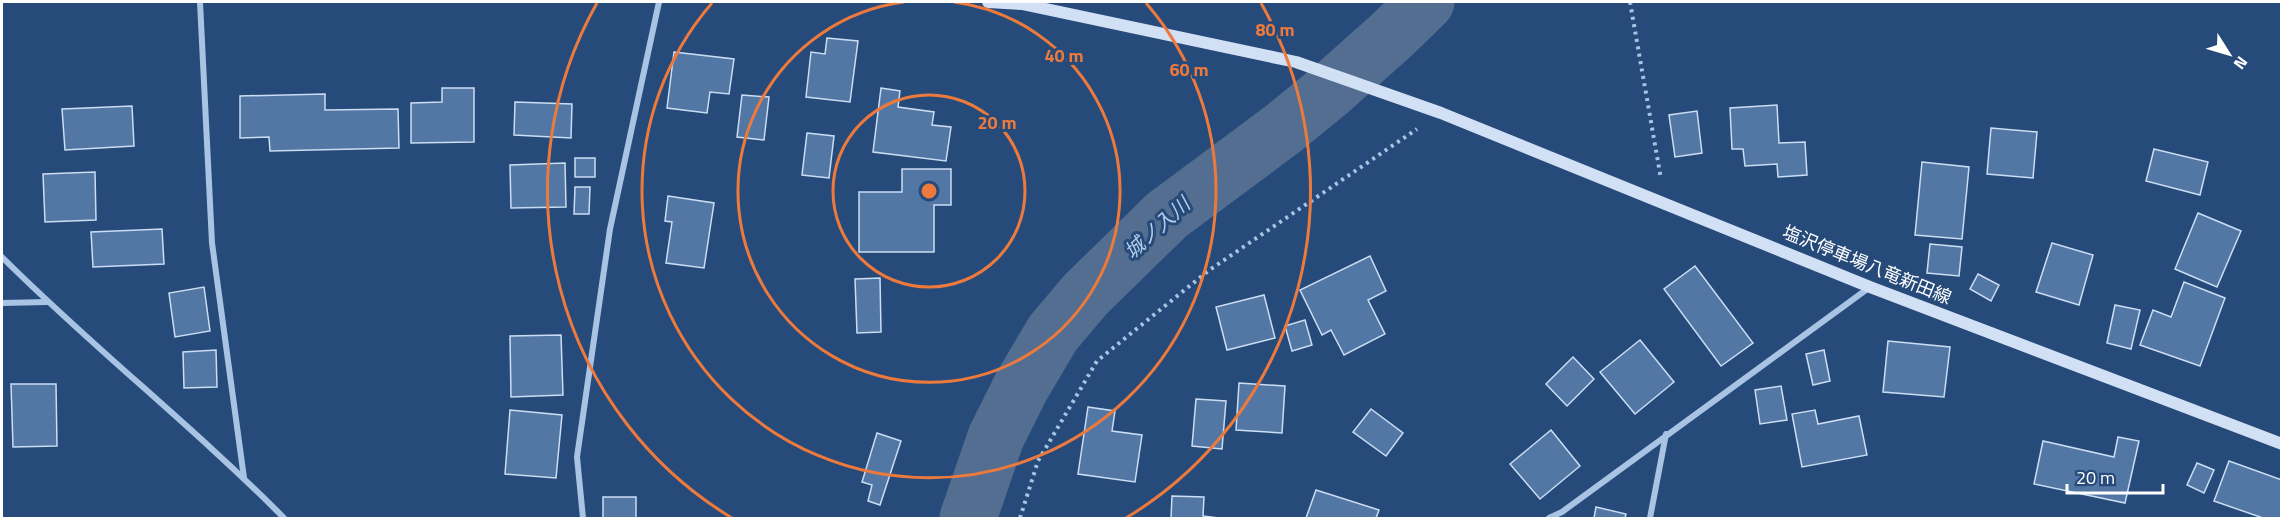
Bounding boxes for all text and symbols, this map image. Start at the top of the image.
text: 80 m [1255,16,1295,43]
north arrow [2199,24,2259,84]
text: 40 m [1044,42,1084,69]
text: N [2228,51,2254,75]
text: 60 m [1169,56,1209,83]
text: 20 m [977,109,1017,136]
centre of rings [919,181,939,201]
water label: 城ノ入川 [1117,188,1198,266]
street label: 塩沢停車場八竜新田線 [1779,218,1956,311]
scale bar [2067,457,2163,495]
text: 20 m [2076,464,2115,491]

